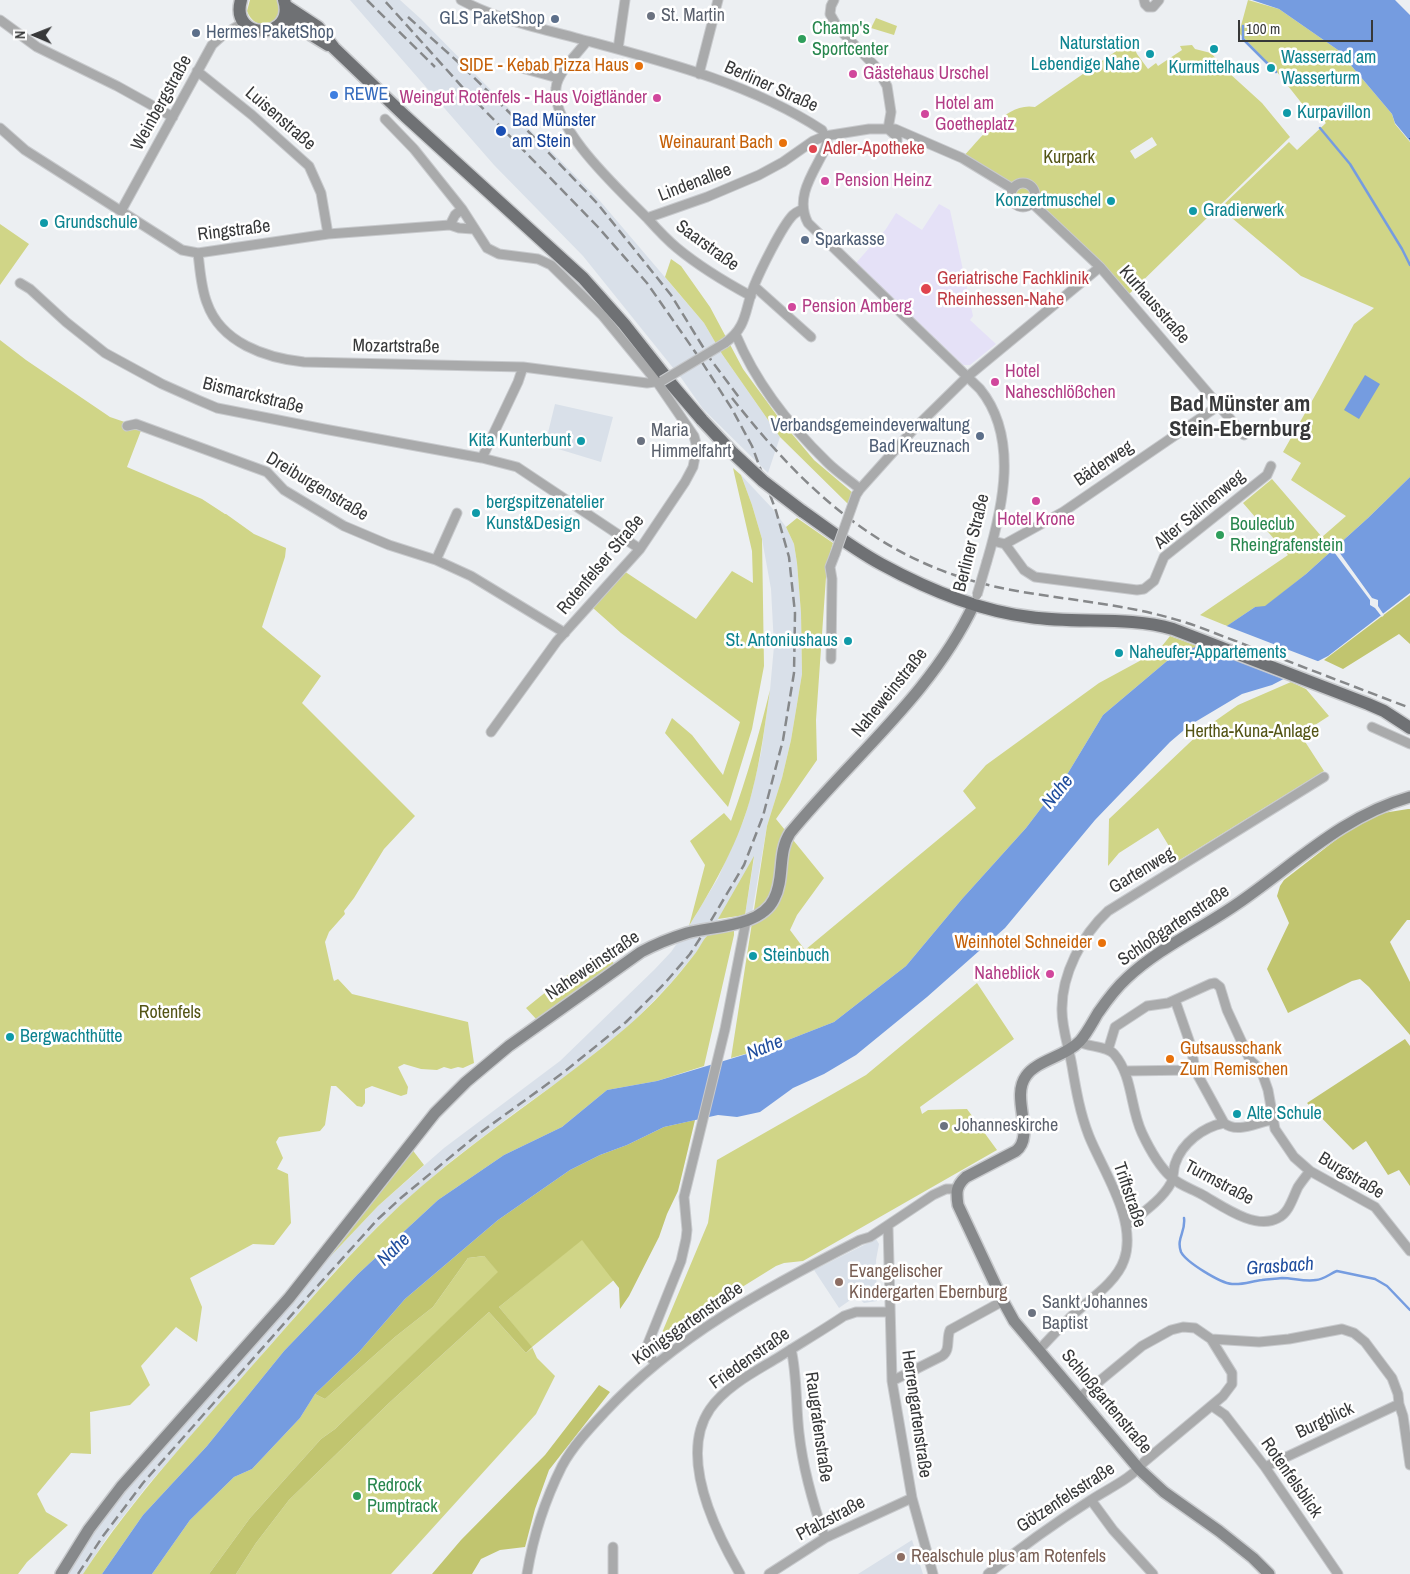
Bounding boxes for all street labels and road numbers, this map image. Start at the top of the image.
street label: Weinbergstraße [127,52,197,154]
street label: Berliner Straße [721,57,821,117]
street label: Luisenstraße [240,83,320,155]
street label: Lindenallee [656,159,734,207]
street label: Ringstraße [196,216,272,246]
street label: Saarstraße [671,216,743,276]
street label: Kurhausstraße [1114,261,1194,349]
street label: Mozartstraße [352,335,440,359]
street label: Bismarckstraße [200,373,306,419]
street label: Bäderweg [1070,436,1138,492]
street label: Dreiburgenstraße [262,448,372,526]
street label: Alter Salinenweg [1150,466,1250,554]
street label: Berliner Straße [949,492,995,594]
street label: Rotenfelser Straße [553,511,649,619]
street label: Naheweinstraße [848,644,932,742]
street label: Gartenweg [1105,843,1179,899]
street label: Schloßgartenstraße [1114,881,1234,971]
street label: Naheweinstraße [542,927,644,1005]
street label: Burgstraße [1314,1148,1388,1204]
street label: Turmstraße [1181,1156,1257,1210]
street label: Triftstraße [1108,1160,1150,1230]
street label: Königsgartenstraße [629,1278,747,1370]
street label: Friedenstraße [706,1324,794,1394]
street label: Schloßgartenstraße [1056,1345,1156,1459]
street label: Herrengartenstraße [896,1349,936,1479]
street label: Raugrafenstraße [800,1371,836,1483]
street label: Burgblick [1293,1398,1357,1444]
street label: Rotenfelsblick [1256,1434,1326,1522]
street label: Götzenfelsstraße [1013,1458,1119,1538]
street label: Pfalzstraße [793,1492,869,1546]

